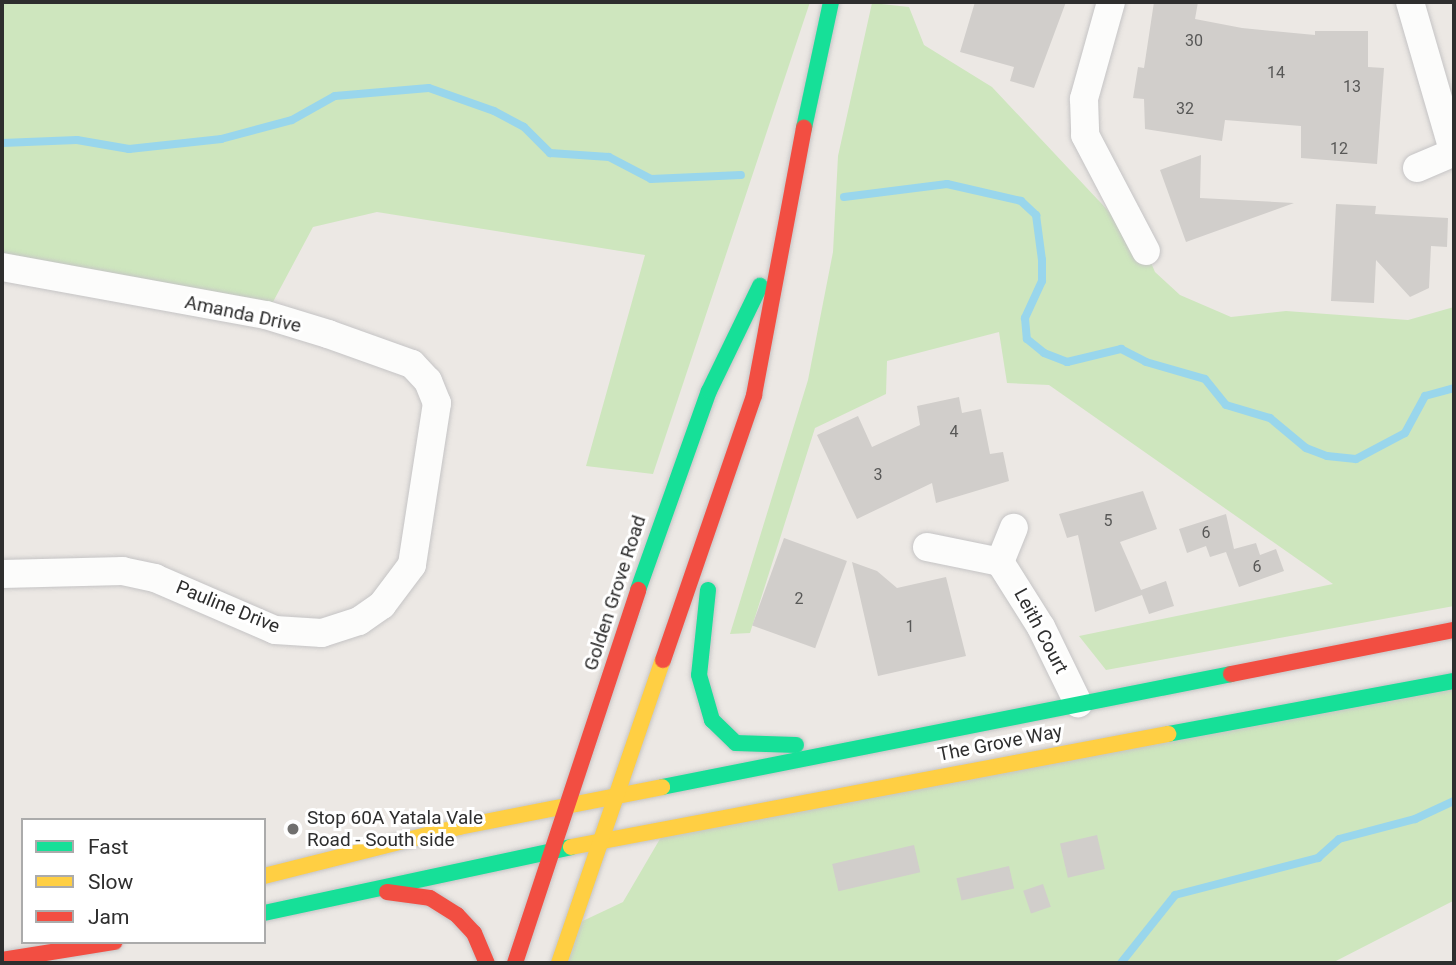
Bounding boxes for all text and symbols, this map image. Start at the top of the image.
house number: 30 [1185,31,1203,51]
house number: 14 [1267,63,1285,83]
house number: 13 [1343,77,1361,97]
house number: 32 [1176,99,1194,119]
house number: 12 [1330,139,1348,159]
street label: Amanda Drive [183,291,303,337]
house number: 4 [950,422,958,442]
house number: 3 [874,465,882,485]
house number: 5 [1104,511,1112,531]
street label: Golden Grove Road [579,513,651,673]
house number: 6 [1202,523,1210,543]
house number: 6 [1253,557,1261,577]
street label: Pauline Drive [173,576,283,638]
street label: Leith Court [1009,585,1073,677]
house number: 2 [795,589,803,609]
house number: 1 [906,617,914,637]
street label: The Grove Way [936,720,1064,766]
place label: Stop 60A Yatala Vale Road - South side [307,807,483,851]
legend [21,818,266,944]
marker: Stop 60A Yatala Vale Road - South side [285,821,301,837]
text: Fast [88,835,128,859]
text: Slow [88,870,133,894]
text: Jam [88,905,129,929]

